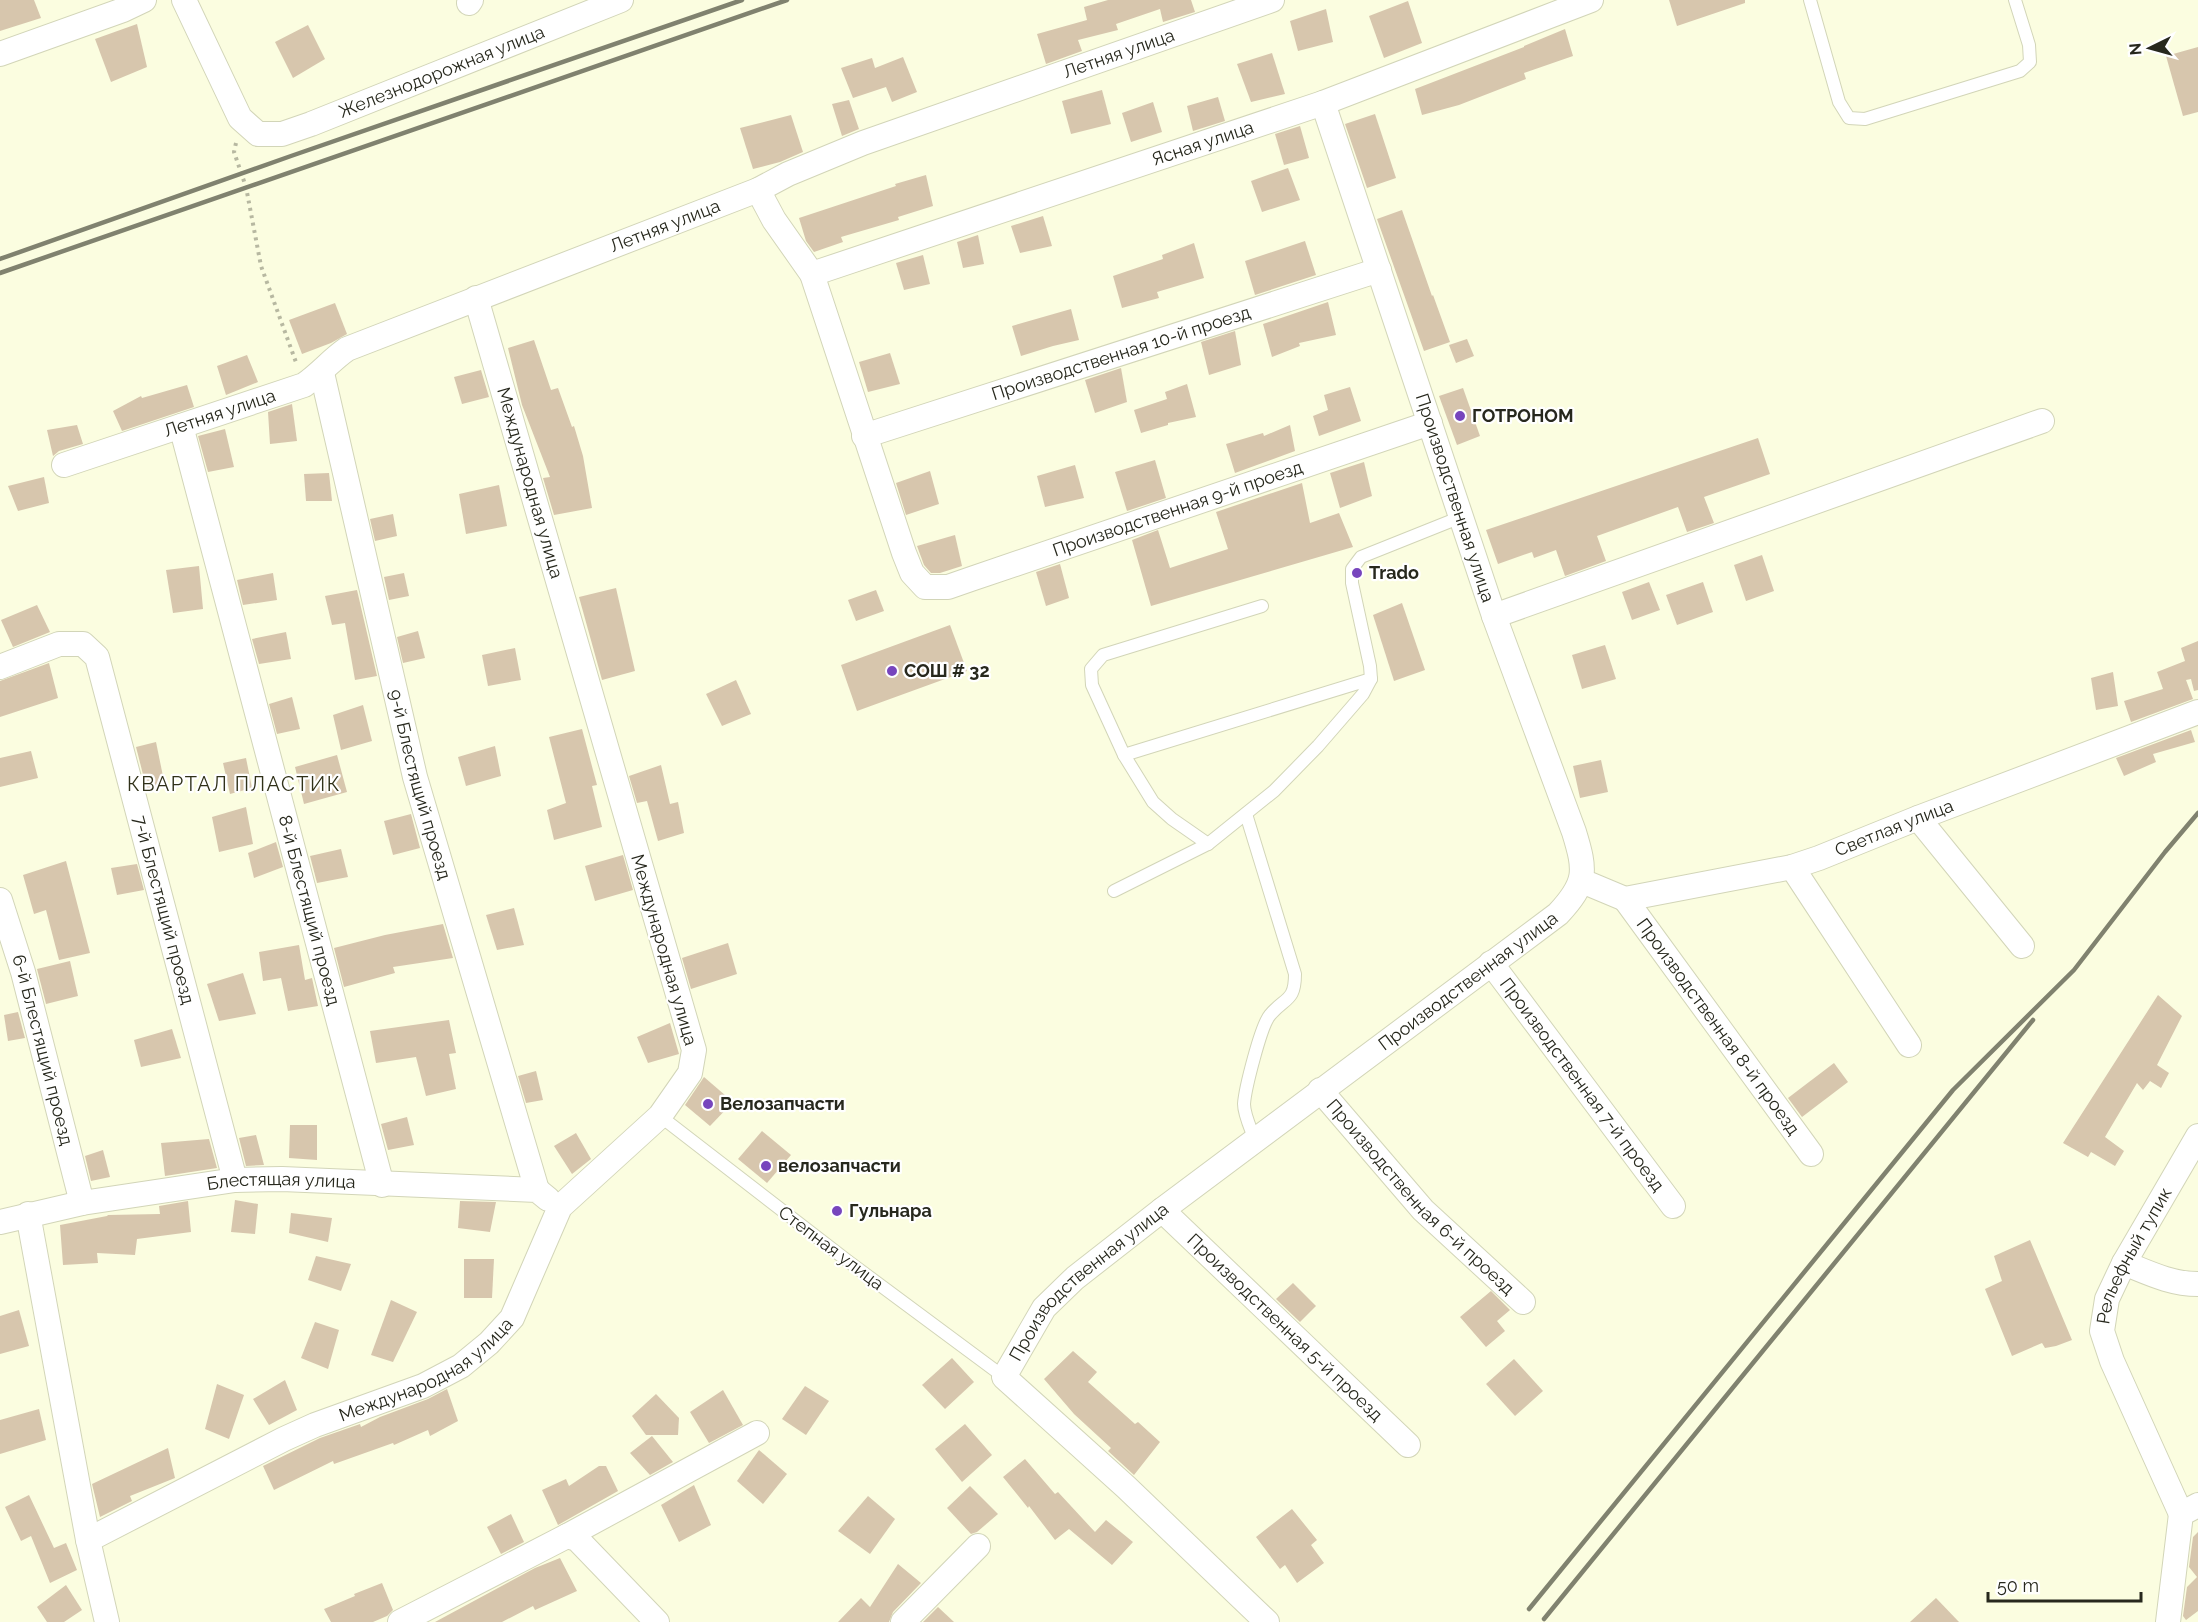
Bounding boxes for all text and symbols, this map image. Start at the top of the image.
north arrow [2120,18,2180,78]
street label: Железнодорожная улица [335,21,547,122]
street label: Летняя улица [1060,24,1177,82]
text: N [2126,42,2146,56]
street label: Ясная улица [1149,116,1256,170]
street label: Летняя улица [607,195,723,256]
street label: Производственная 10-й проезд [989,301,1253,404]
street label: Летняя улица [161,384,278,441]
street label: Международная улица [493,385,568,581]
street label: Производственная улица [1412,391,1499,605]
place label: ГОТРОНОМ [1472,405,1574,426]
marker: ГОТРОНОМ [1453,409,1467,423]
street label: Производственная 9-й проезд [1050,456,1305,561]
place label: Trado [1369,562,1419,583]
marker: Trado [1350,566,1364,580]
place label: СОШ # 32 [904,660,990,681]
marker: СОШ # 32 [885,664,899,678]
street label: 9-й Блестящий проезд [385,687,456,882]
district label: КВАРТАЛ ПЛАСТИК [127,772,341,796]
street label: Светлая улица [1832,795,1956,861]
street label: 7-й Блестящий проезд [129,813,199,1006]
street label: 8-й Блестящий проезд [275,813,345,1008]
street label: Международная улица [627,852,702,1048]
street label: Производственная улица [1374,907,1562,1055]
street label: Производственная 8-й проезд [1633,914,1804,1139]
street label: 6-й Блестящий проезд [8,952,78,1147]
street label: Производственная 7-й проезд [1496,974,1669,1195]
place label: Велозапчасти [720,1093,845,1114]
street label: Производственная 6-й проезд [1322,1095,1519,1299]
marker: Велозапчасти [701,1097,715,1111]
place label: велозапчасти [778,1155,901,1176]
marker: велозапчасти [759,1159,773,1173]
street label: Блестящая улица [205,1168,356,1194]
street label: Рельефный тупик [2092,1183,2176,1325]
street label: Производственная улица [1005,1198,1172,1364]
place label: Гульнара [849,1200,932,1221]
street label: Степная улица [775,1201,888,1294]
marker: Гульнара [830,1204,844,1218]
street label: Производственная 5-й проезд [1183,1229,1387,1425]
street label: Международная улица [336,1313,517,1425]
scale bar [1988,1565,2141,1603]
text: 50 m [1997,1575,2039,1596]

